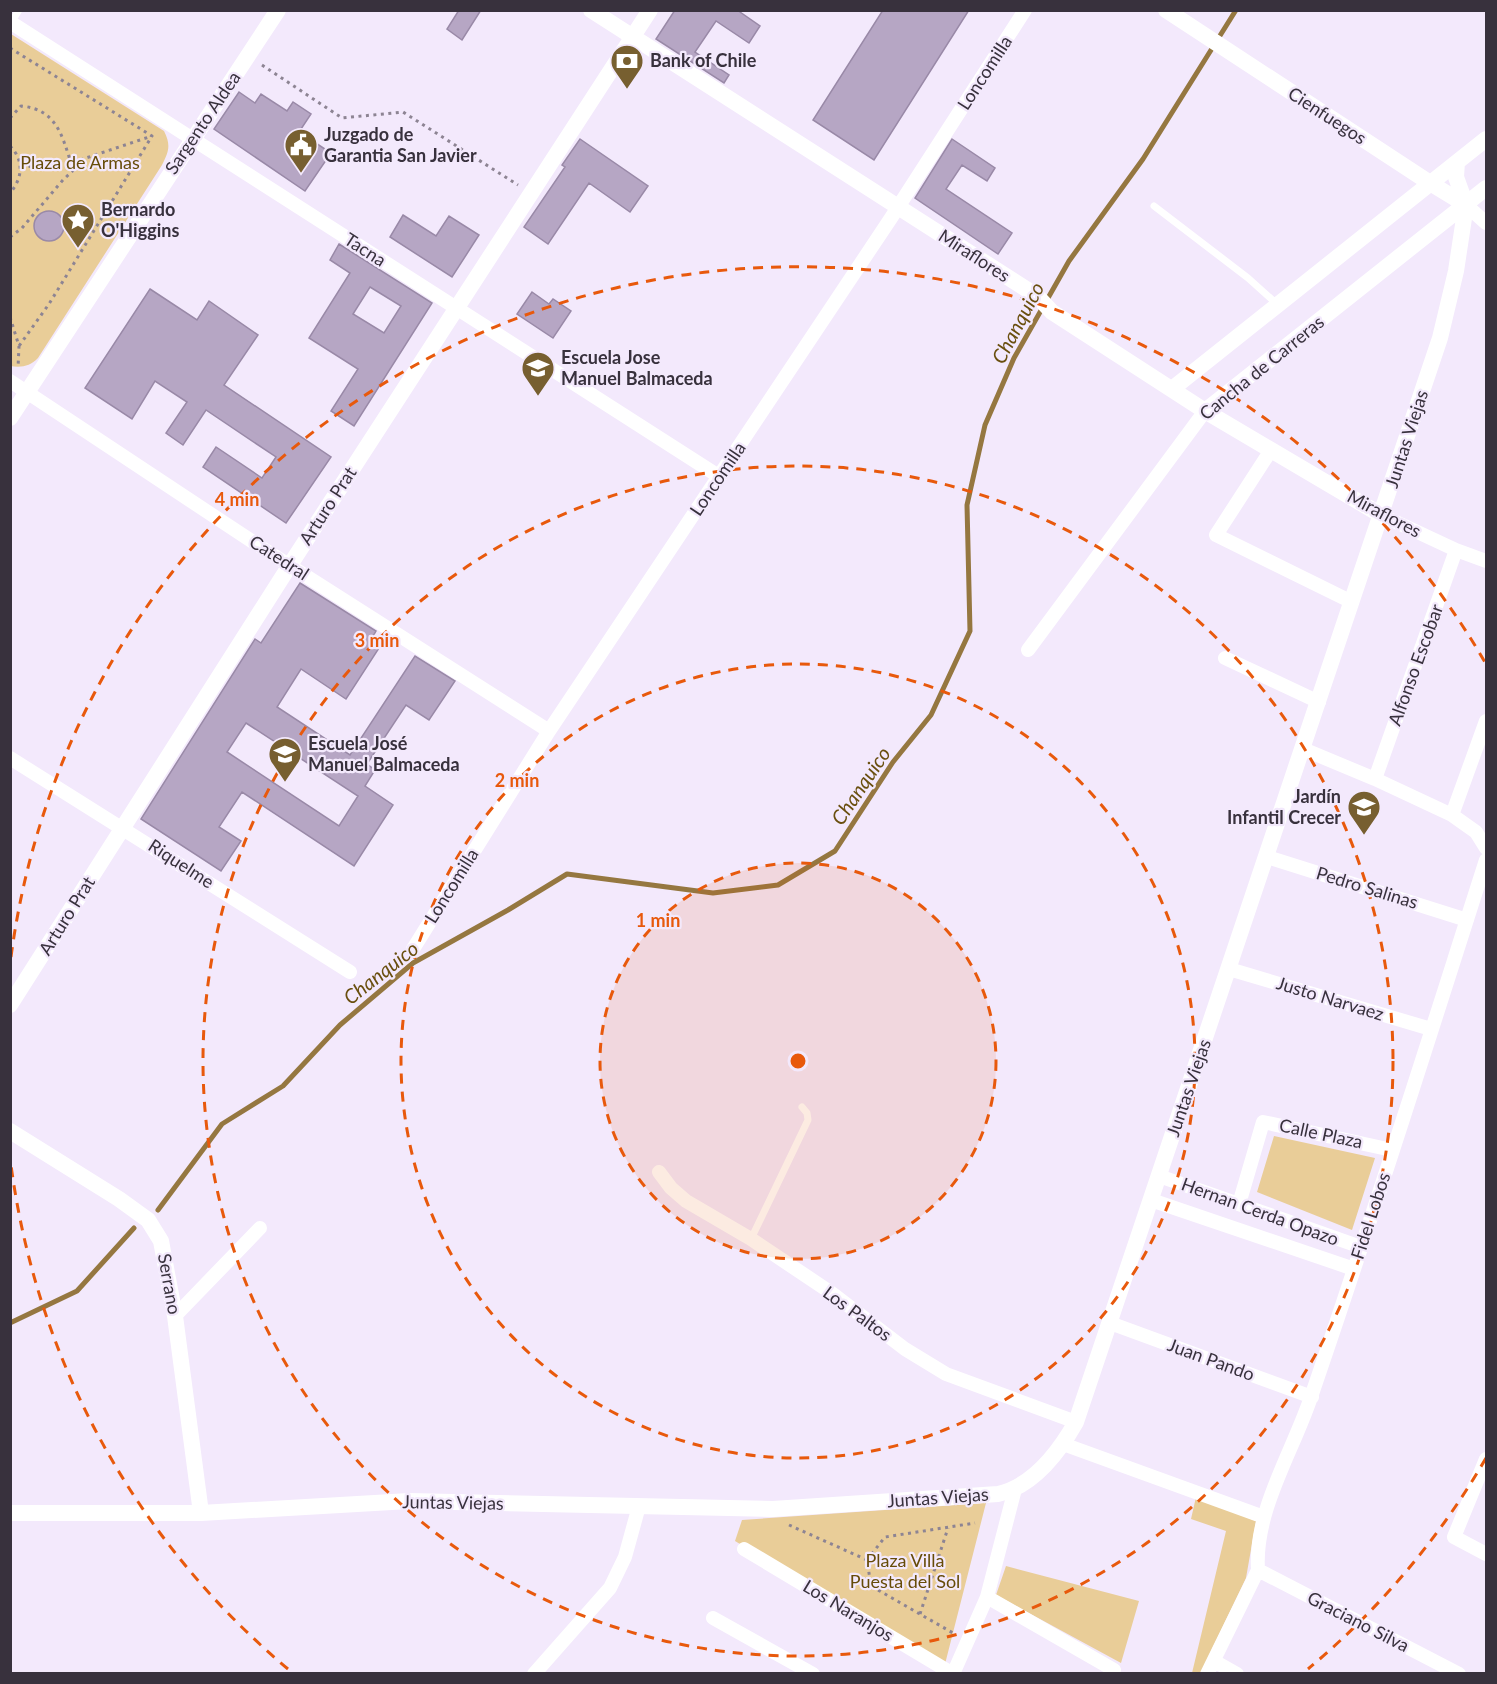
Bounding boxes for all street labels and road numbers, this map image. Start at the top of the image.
street label: Loncomilla [952,31,1016,114]
street label: Sargento Aldea [160,67,245,178]
street label: Cienfuegos [1284,82,1371,149]
street label: Miraflores [935,224,1014,286]
street label: Tacna [341,228,390,271]
street label: Cancha de Carreras [1195,310,1328,424]
street label: Juntas Viejas [1380,387,1432,490]
street label: Loncomilla [685,437,750,519]
street label: Arturo Prat [294,462,361,549]
street label: Miraflores [1344,485,1425,542]
street label: Catedral [246,530,313,584]
street label: Alfonso Escobar [1383,601,1447,728]
street label: Riquelme [145,834,218,892]
street label: Loncomilla [420,844,483,927]
street label: Pedro Salinas [1314,861,1421,913]
street label: Arturo Prat [33,872,99,959]
street label: Justo Narvaez [1274,971,1387,1025]
street label: Juntas Viejas [1161,1036,1215,1139]
street label: Calle Plaza [1278,1113,1365,1153]
street label: Fidel Lobos [1346,1169,1394,1262]
street label: Hernan Cerda Opazo [1179,1172,1342,1250]
street label: Serrano [154,1252,186,1316]
street label: Los Paltos [819,1281,896,1346]
street label: Juan Pando [1165,1333,1258,1385]
street label: Juntas Viejas [887,1482,990,1512]
street label: Juntas Viejas [402,1490,504,1514]
street label: Los Naranjos [799,1575,898,1646]
street label: Graciano Silva [1304,1586,1413,1656]

